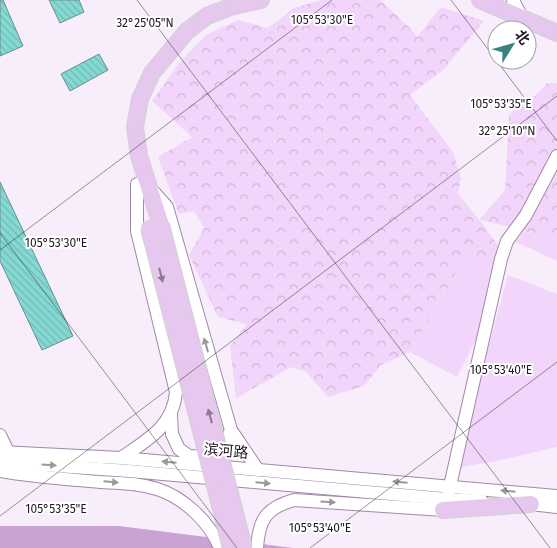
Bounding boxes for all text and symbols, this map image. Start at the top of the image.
text: 105°53'30"E [291,13,353,27]
text: 32°25'05"N [116,16,174,30]
north arrow [487,20,537,70]
text: 北 [511,27,533,48]
text: 105°53'35"E [470,97,532,111]
text: 32°25'10"N [478,124,536,138]
text: 105°53'30"E [25,236,87,250]
one-way arrow [157,268,165,283]
one-way arrow [202,338,210,353]
text: 105°53'40"E [470,363,532,377]
one-way arrow [206,409,214,424]
street label: 滨河路 [203,440,249,462]
one-way arrow [160,458,176,466]
one-way arrow [41,461,57,469]
one-way arrow [392,478,408,486]
one-way arrow [103,479,119,487]
one-way arrow [255,479,271,487]
one-way arrow [500,487,516,495]
one-way arrow [320,498,336,506]
text: 105°53'35"E [25,502,87,516]
text: 105°53'40"E [289,521,351,535]

